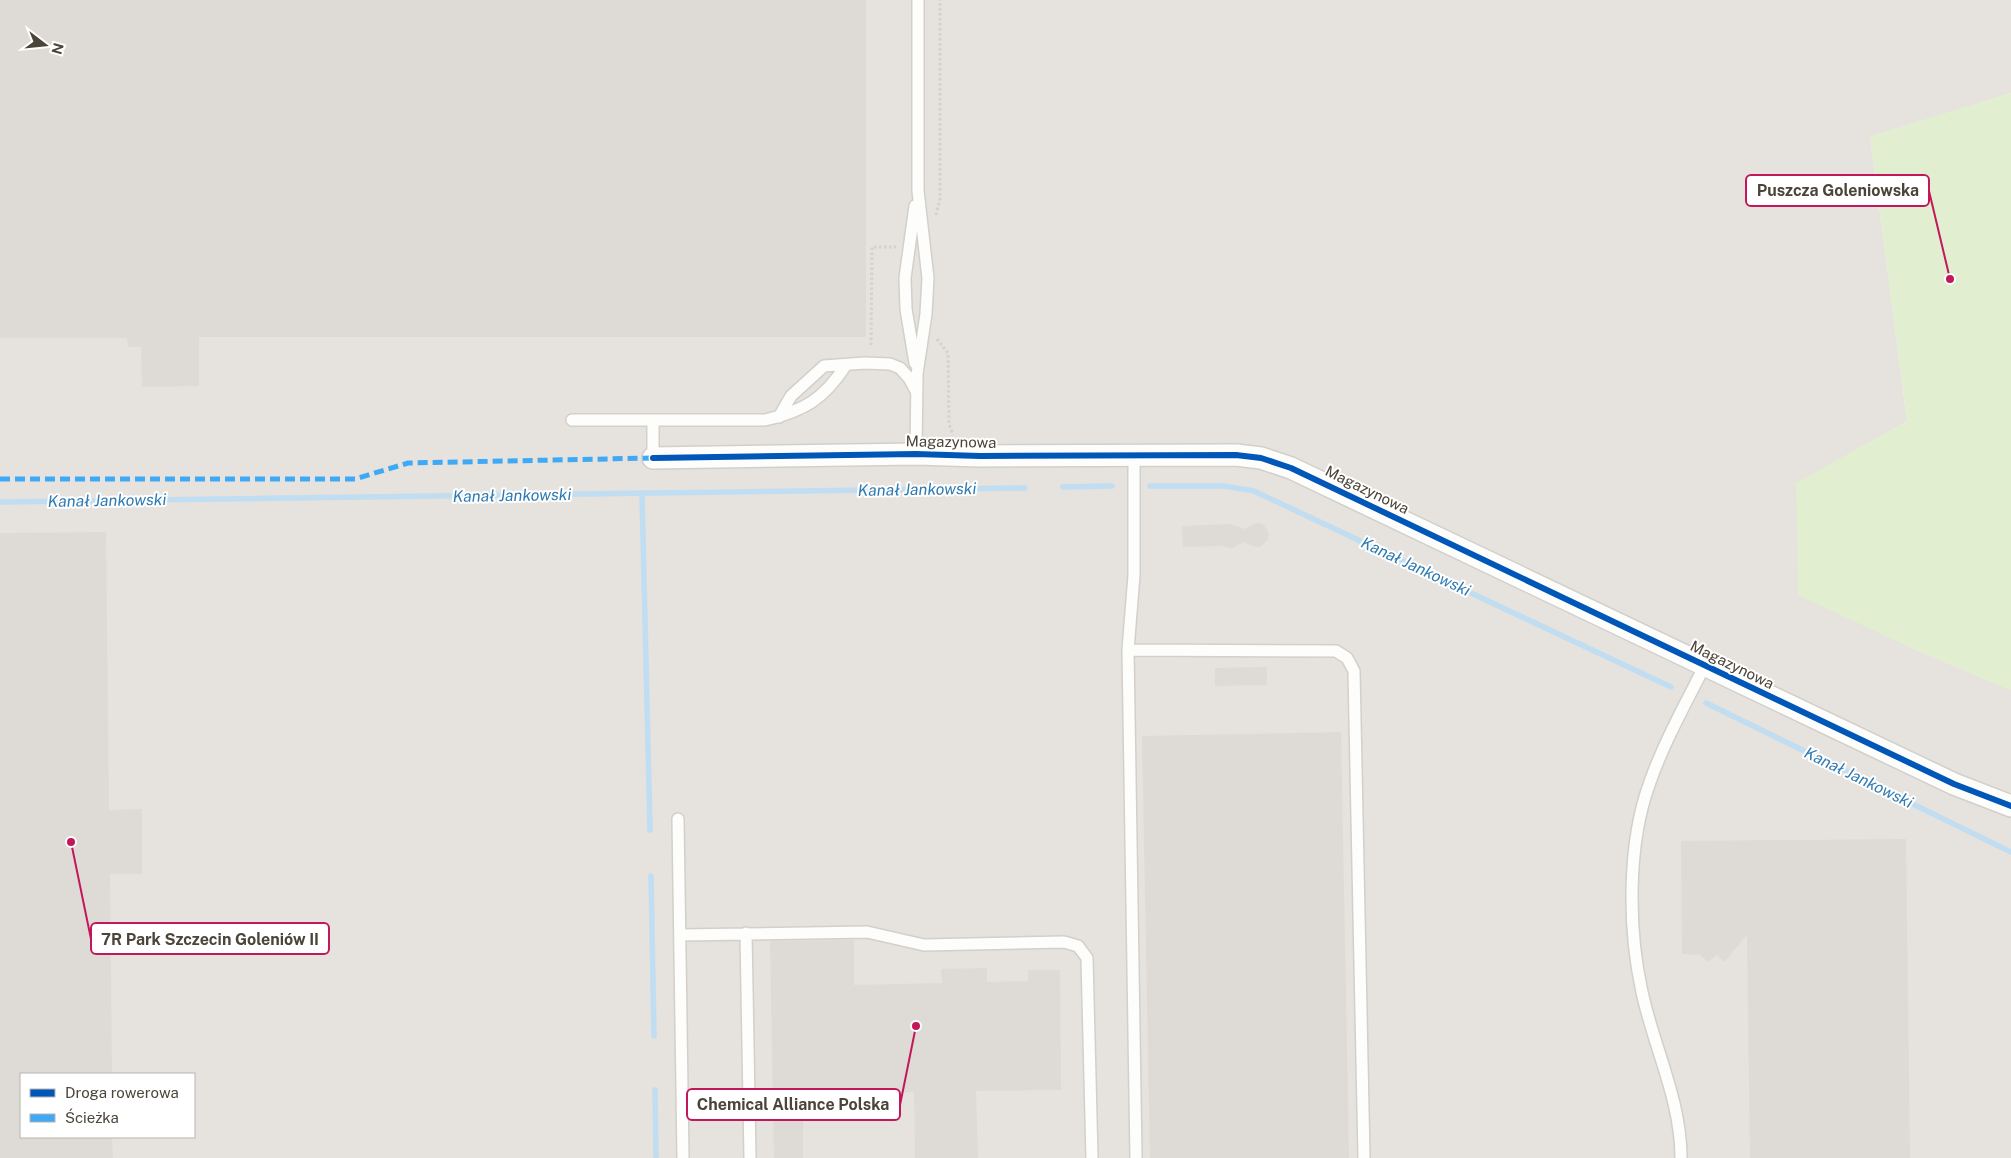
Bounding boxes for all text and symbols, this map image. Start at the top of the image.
north arrow [20,20,70,70]
text: N [48,41,67,56]
callout: Puszcza Goleniowska [1746,175,1929,206]
text: Puszcza Goleniowska [1757,181,1919,200]
street label: Magazynowa [905,432,997,451]
street label: Magazynowa [1323,462,1412,517]
water label: Kanał Jankowski [858,479,976,500]
water label: Kanał Jankowski [453,485,571,506]
water label: Kanał Jankowski [48,490,166,511]
water label: Kanał Jankowski [1358,533,1474,600]
street label: Magazynowa [1688,637,1777,692]
water label: Kanał Jankowski [1801,743,1916,812]
callout: 7R Park Szczecin Goleniów II [91,923,329,954]
text: 7R Park Szczecin Goleniów II [101,930,319,949]
legend [20,1073,195,1138]
text: Droga rowerowa [65,1084,179,1101]
callout: Chemical Alliance Polska [687,1089,900,1120]
text: Chemical Alliance Polska [697,1095,889,1114]
text: Ścieżka [65,1108,119,1126]

